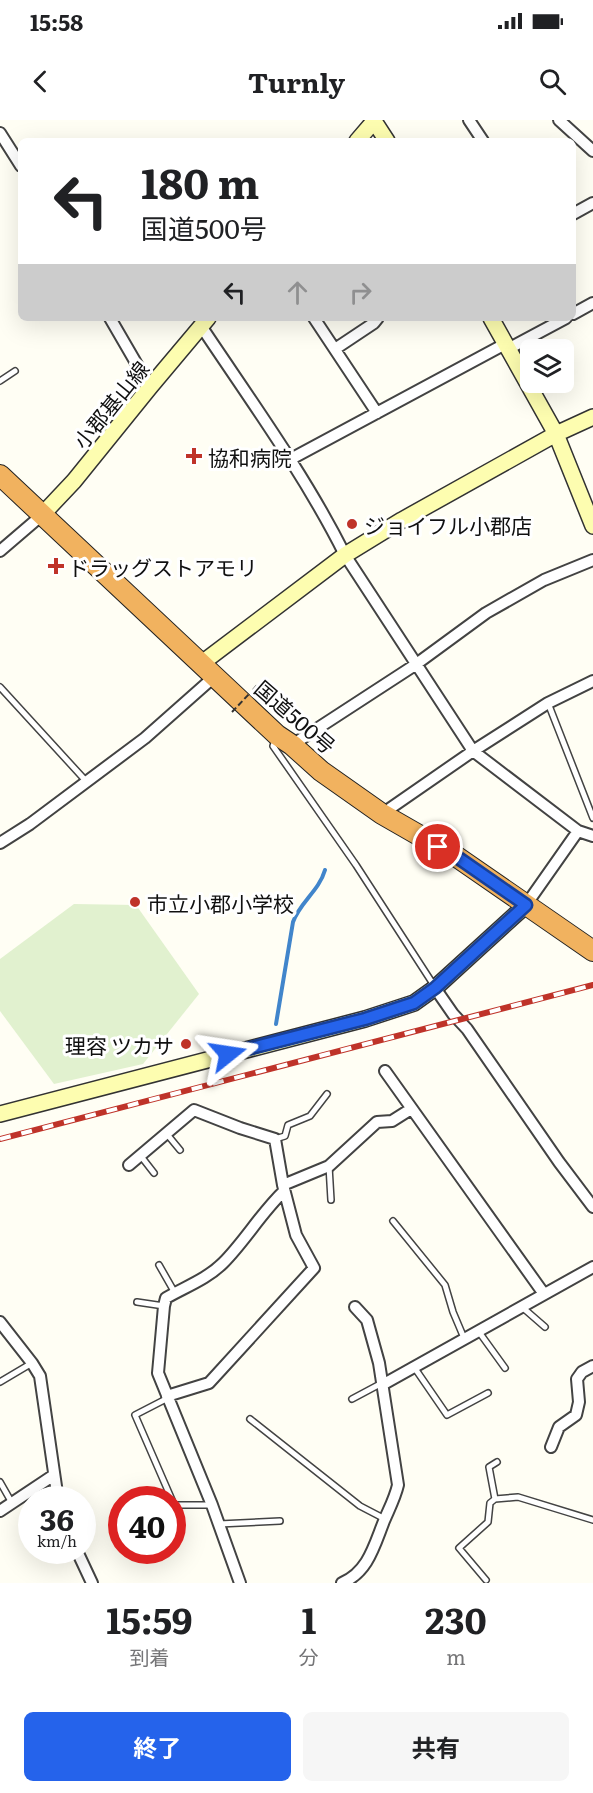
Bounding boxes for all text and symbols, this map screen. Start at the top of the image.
text: 15:58 [30,5,83,38]
text: Turnly [248,61,345,101]
icon: back [24,65,57,98]
icon: search [536,65,569,98]
text: 180 m [141,150,259,212]
icon: left [42,162,120,240]
text: 国道500号 [141,207,267,247]
icon: left [218,276,251,309]
icon: ahead [281,276,314,309]
icon: right [344,276,377,309]
map controls [520,339,574,393]
button: layers [520,339,574,393]
street label: 小郡基山線 [65,353,155,455]
place label: 協和病院 [208,441,292,472]
marker: 協和病院 [185,447,203,465]
place label: ジョイフル小郡店 [364,509,532,540]
marker: ジョイフル小郡店 [345,517,359,531]
place label: ドラッグストアモリ [68,551,257,582]
marker: ドラッグストアモリ [49,559,63,573]
street label: 国道500号 [249,672,343,760]
pin [412,821,463,872]
icon: arrive [421,830,454,863]
place label: 市立小郡小学校 [147,887,294,918]
marker: 市立小郡小学校 [128,895,142,909]
position arrow [196,1022,260,1086]
place label: 理容 ツカサ [65,1029,174,1060]
marker: 理容 ツカサ [179,1037,193,1051]
speed limit sign: 40 [108,1486,186,1564]
text: 36 [40,1496,74,1540]
text: km/h [37,1529,77,1552]
text: 15:59 [106,1592,193,1645]
text: 1 [301,1592,316,1645]
text: 230 [425,1592,487,1645]
text: 到着 [129,1641,169,1671]
text: 分 [299,1641,319,1671]
text: m [446,1641,466,1671]
button: 終了 [24,1712,291,1781]
button: 共有 [303,1712,569,1781]

